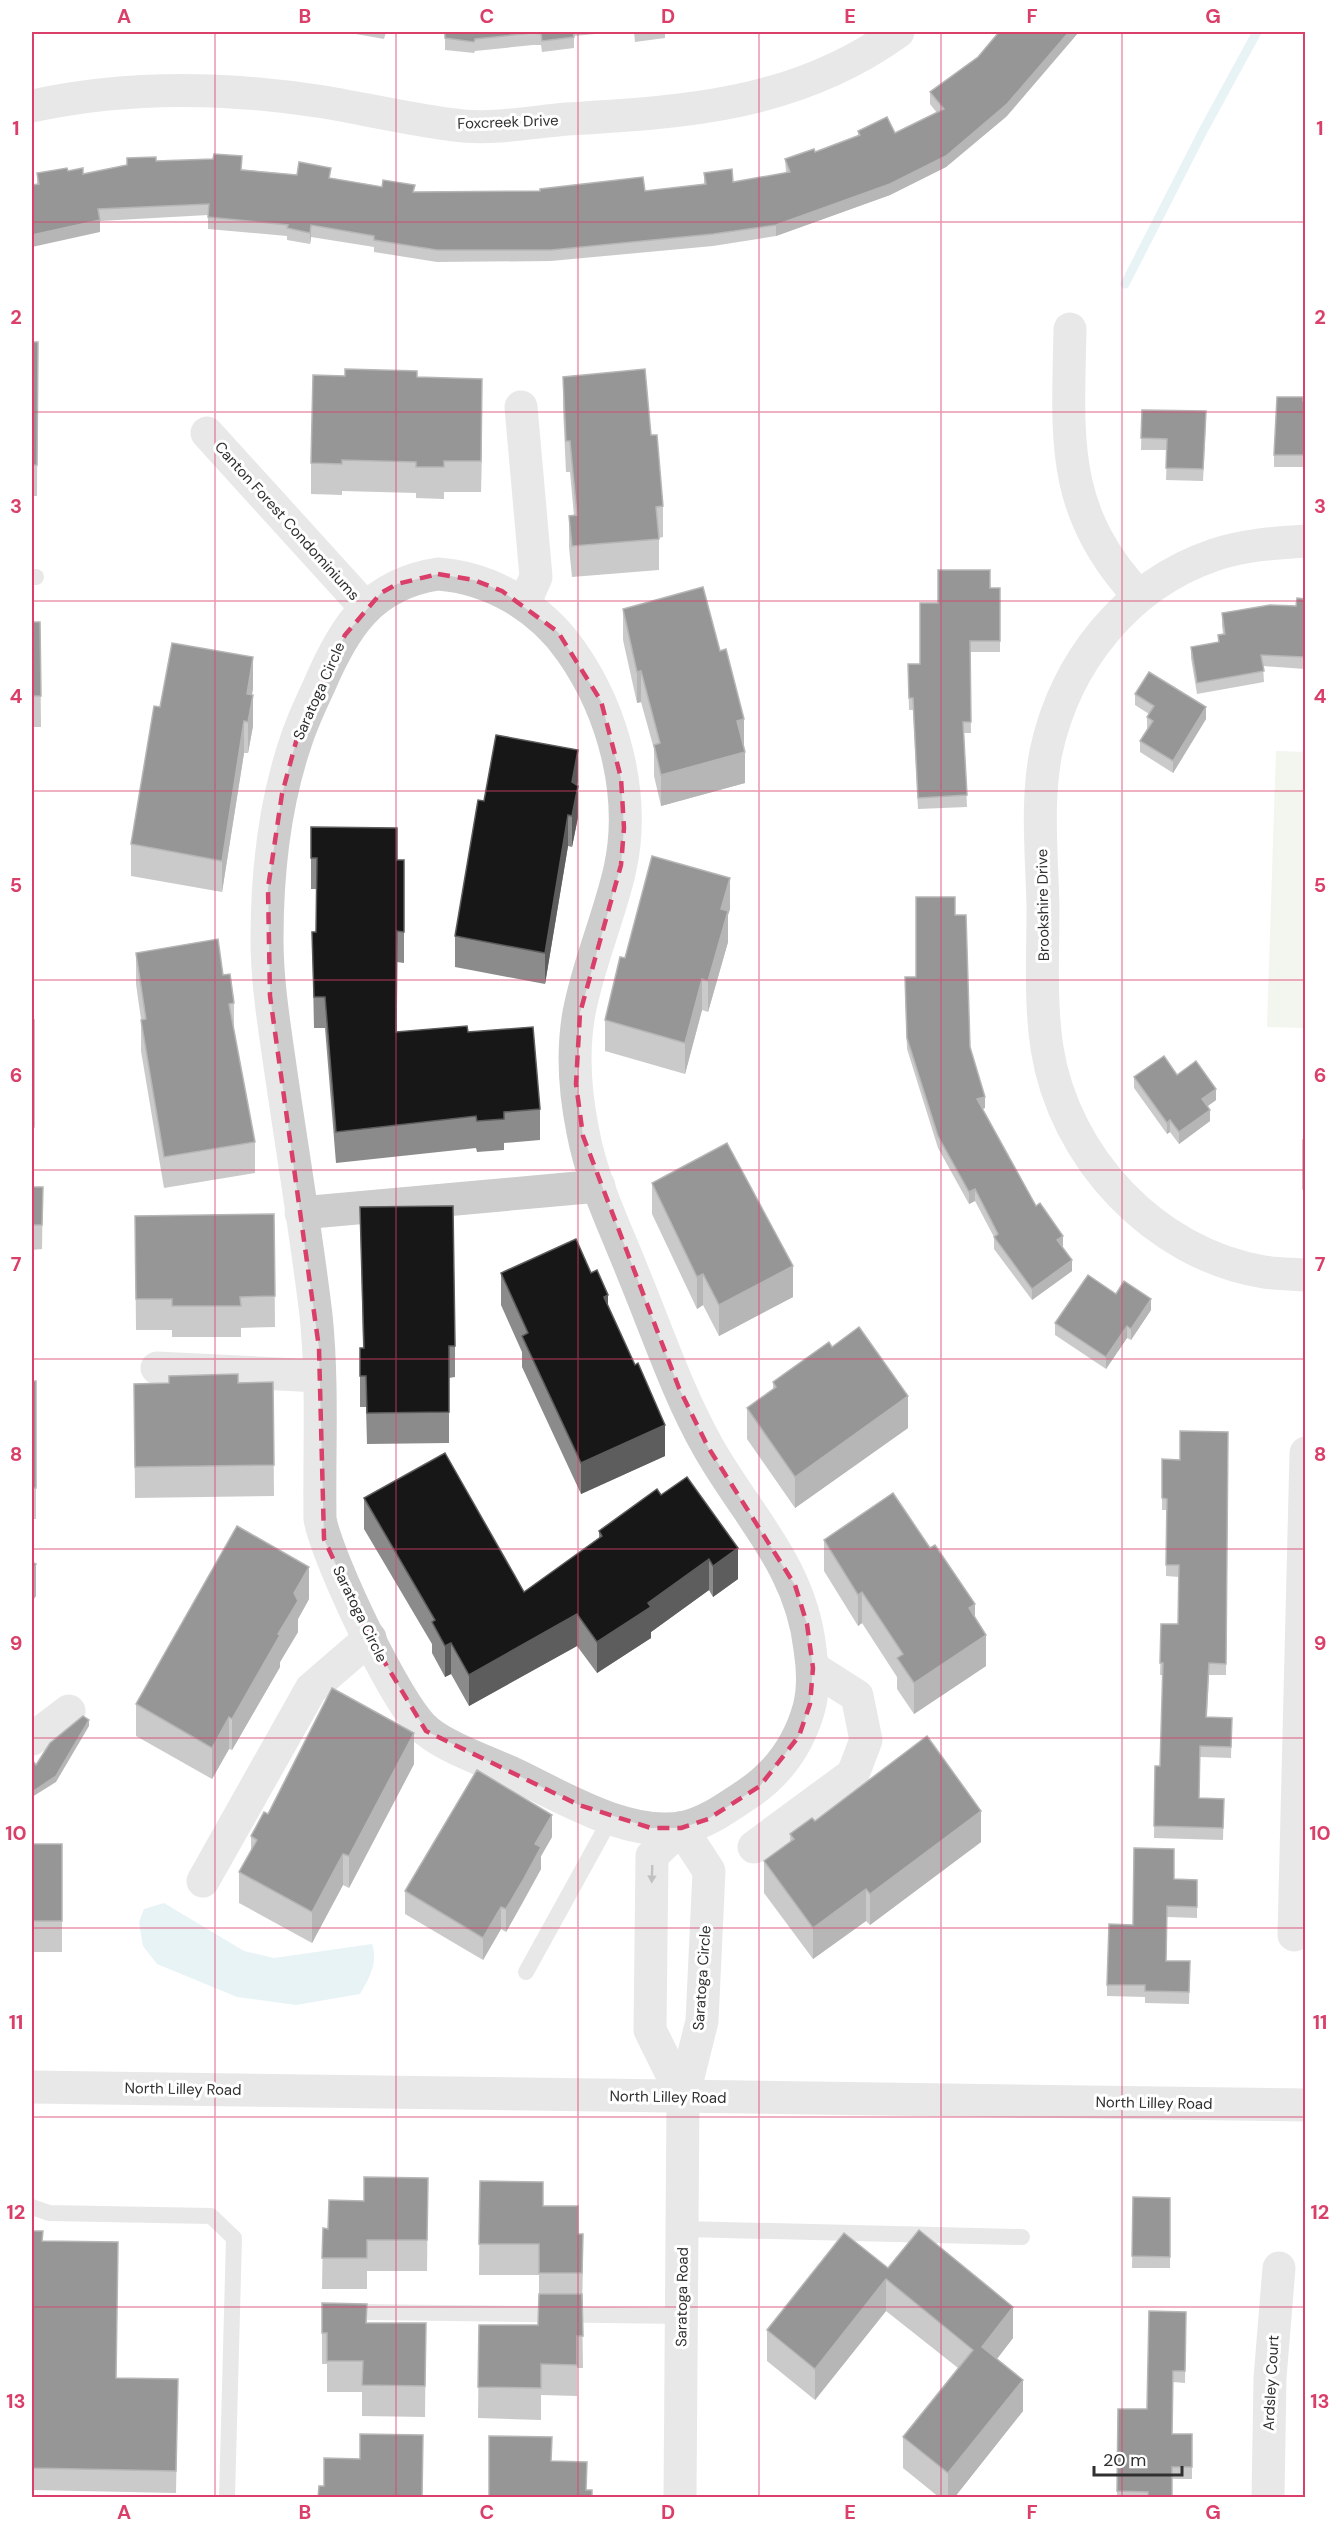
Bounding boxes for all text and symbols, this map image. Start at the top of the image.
text: A [117,3,131,29]
text: B [299,3,311,29]
text: C [480,3,494,29]
text: D [661,3,675,29]
text: E [844,3,856,29]
text: F [1026,3,1038,29]
text: G [1205,3,1221,29]
street label: Foxcreek Drive [457,110,559,134]
text: 1 [12,115,20,141]
text: 1 [1316,115,1324,141]
text: 2 [10,304,22,330]
text: 2 [1314,304,1326,330]
street label: Canton Forest Condominiums [210,437,364,605]
text: 3 [10,493,22,519]
text: 3 [1314,493,1326,519]
street label: Saratoga Circle [288,639,350,743]
text: 4 [10,683,23,709]
text: 4 [1314,683,1327,709]
street label: Brookshire Drive [1032,849,1054,961]
text: 5 [10,872,22,898]
text: 5 [1314,872,1326,898]
text: 6 [10,1062,22,1088]
text: 6 [1314,1062,1326,1088]
text: 7 [11,1251,22,1277]
text: 7 [1315,1251,1326,1277]
text: 8 [10,1441,22,1467]
text: 8 [1314,1441,1326,1467]
street label: Saratoga Circle [328,1562,392,1666]
text: 9 [10,1630,22,1656]
text: 9 [1314,1630,1326,1656]
text: 10 [5,1820,27,1846]
text: 10 [1309,1820,1331,1846]
one-way arrow [647,1864,656,1883]
street label: Saratoga Circle [688,1925,716,2031]
text: 11 [9,2009,23,2035]
text: 11 [1313,2009,1327,2035]
street label: North Lilley Road [124,2078,242,2100]
street label: North Lilley Road [609,2086,727,2108]
street label: North Lilley Road [1095,2092,1213,2114]
text: 12 [7,2199,25,2225]
text: 12 [1311,2199,1329,2225]
street label: Saratoga Road [671,2247,693,2347]
street label: Ardsley Court [1259,2335,1283,2431]
text: 13 [6,2388,26,2414]
text: 13 [1310,2388,1330,2414]
scale bar [1094,2439,1182,2477]
text: 20 m [1103,2448,1146,2472]
text: A [117,2499,131,2525]
text: B [299,2499,311,2525]
text: C [480,2499,494,2525]
text: D [661,2499,675,2525]
text: E [844,2499,856,2525]
text: F [1026,2499,1038,2525]
text: G [1205,2499,1221,2525]

